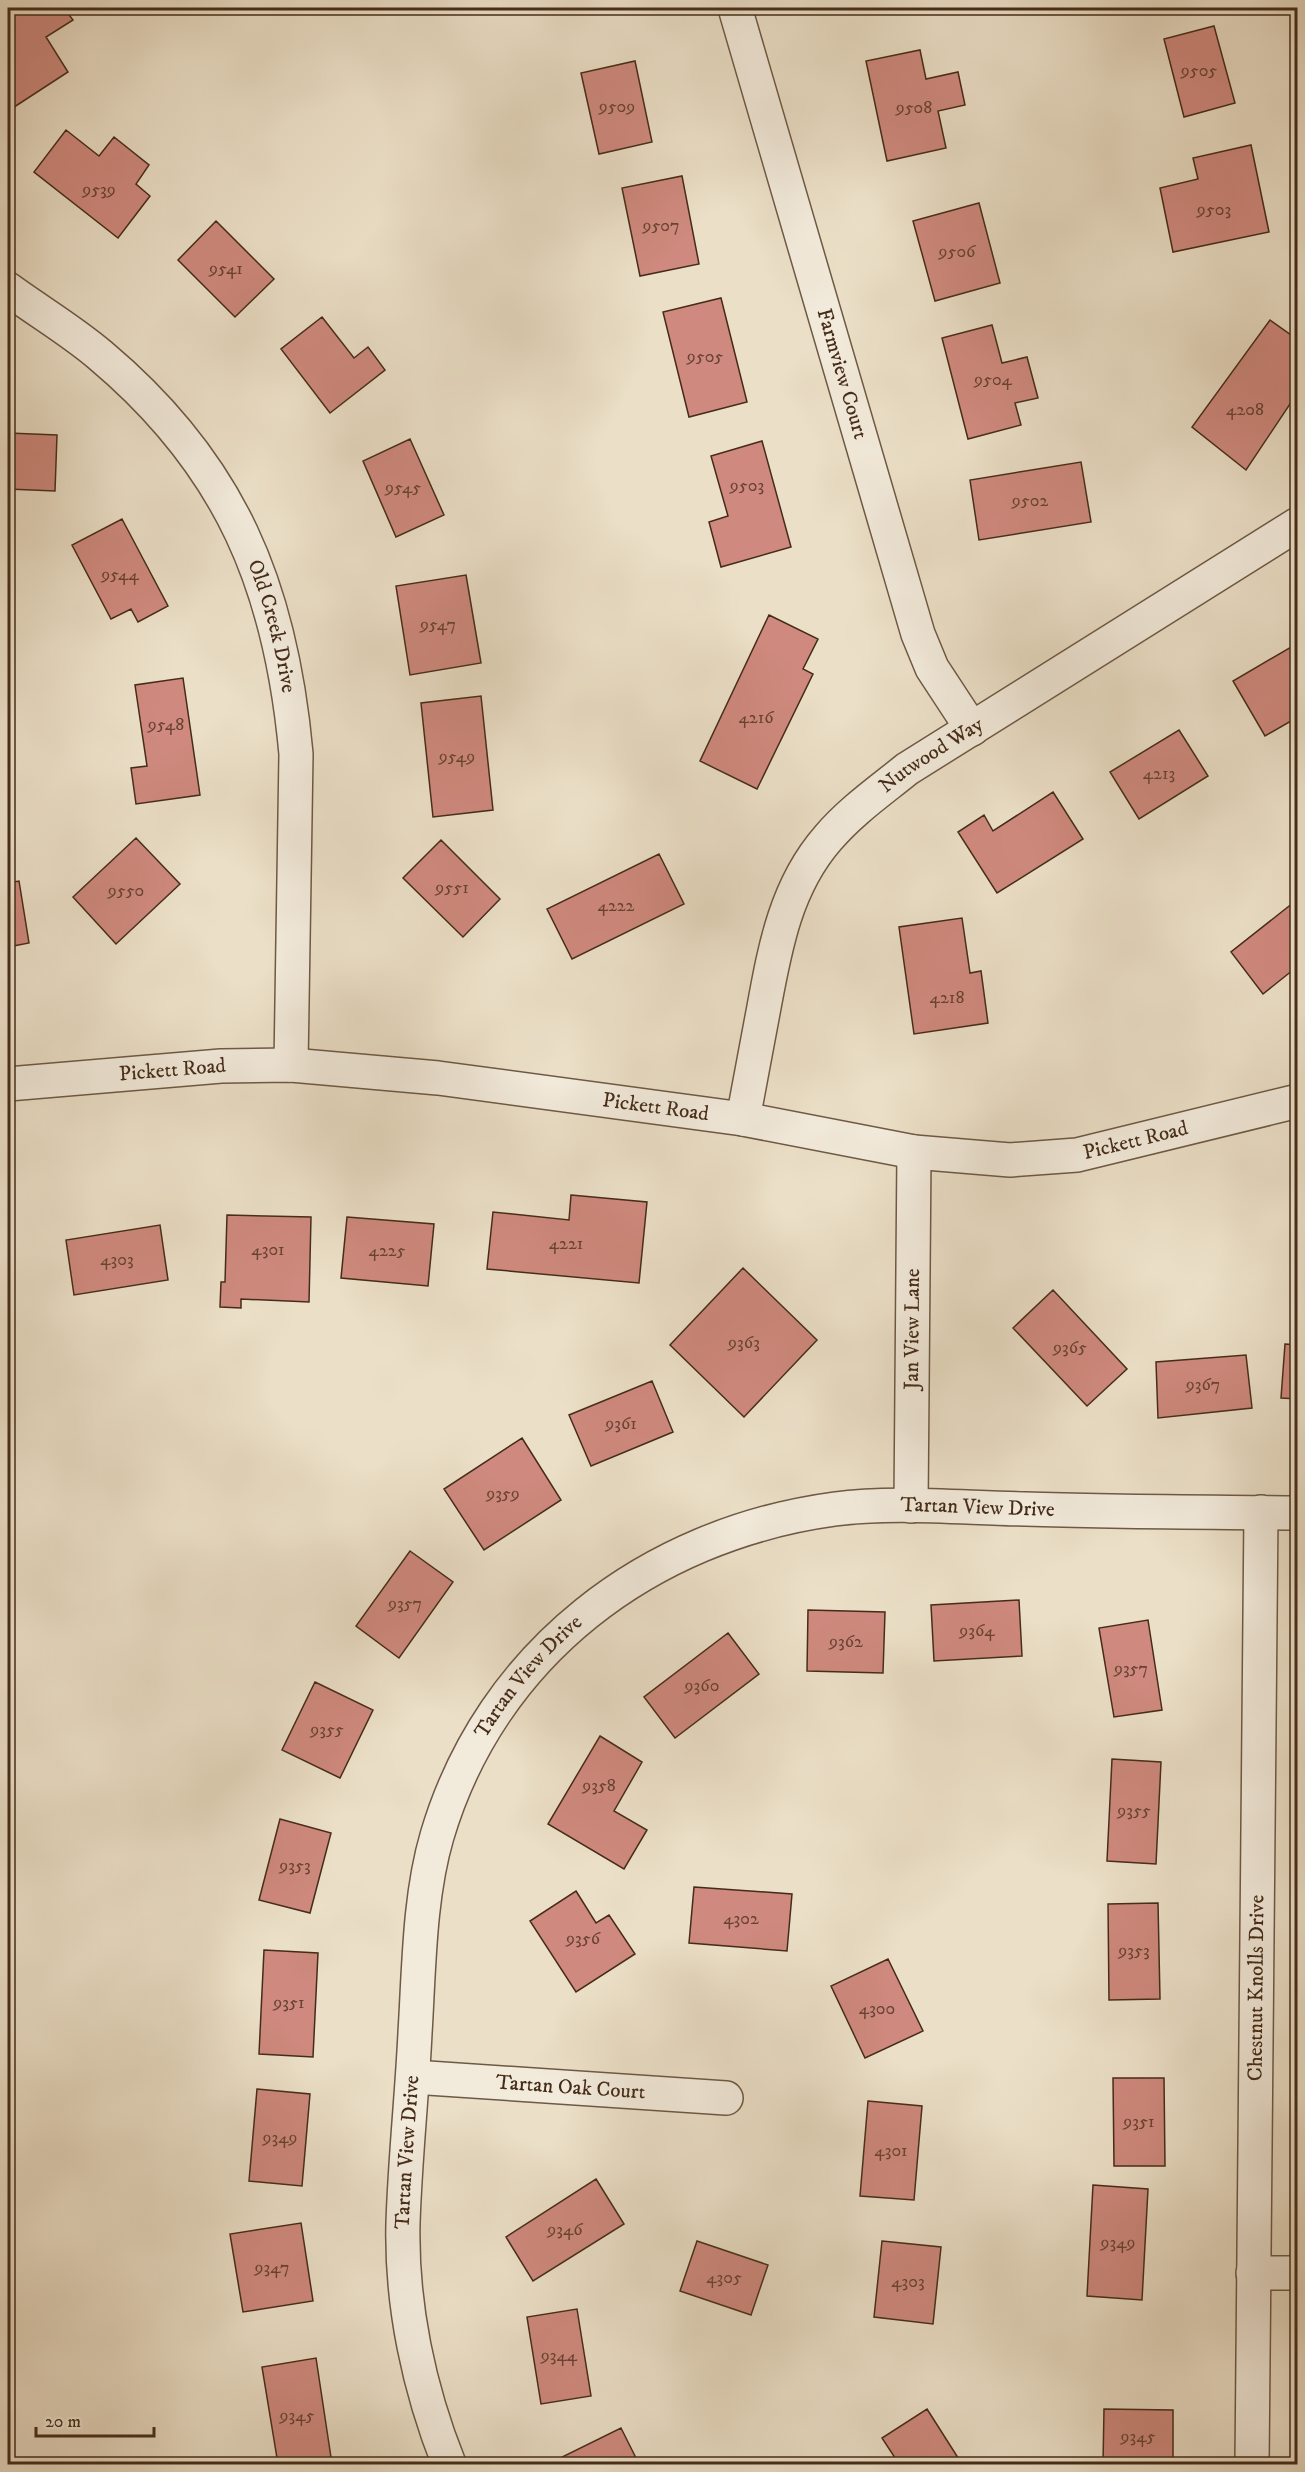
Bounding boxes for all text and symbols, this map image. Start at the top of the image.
house number: 9505 [1180,60,1217,82]
house number: 9509 [598,96,635,118]
house number: 9508 [895,97,932,119]
house number: 9539 [81,179,116,201]
house number: 9503 [1196,199,1231,221]
house number: 9507 [641,215,680,237]
house number: 9506 [938,241,976,263]
house number: 9541 [208,258,243,280]
street label: Farmview Court [811,305,873,442]
house number: 9505 [686,346,723,368]
house number: 9504 [973,369,1013,391]
house number: 4208 [1226,399,1264,421]
house number: 9503 [729,475,764,497]
house number: 9545 [384,477,421,499]
house number: 9502 [1011,490,1048,512]
street label: Old Creek Drive [241,556,301,695]
house number: 9544 [100,564,139,586]
house number: 9547 [419,614,456,636]
house number: 4216 [738,707,774,729]
street label: Nutwood Way [874,711,989,799]
house number: 9548 [147,714,184,736]
house number: 9549 [438,746,475,768]
house number: 4213 [1143,763,1175,785]
house number: 9551 [434,877,469,899]
house number: 9550 [107,880,144,902]
house number: 4222 [598,895,635,917]
house number: 4218 [930,987,964,1009]
street label: Pickett Road [118,1053,227,1088]
street label: Pickett Road [601,1087,711,1127]
street label: Pickett Road [1080,1115,1191,1166]
house number: 4221 [549,1233,583,1255]
house number: 4301 [251,1239,285,1261]
house number: 4225 [369,1240,405,1262]
house number: 4303 [100,1249,134,1271]
street label: Jan View Lane [899,1268,926,1392]
house number: 9363 [727,1332,760,1354]
house number: 9365 [1052,1337,1087,1359]
house number: 9367 [1185,1374,1220,1396]
house number: 9361 [604,1413,637,1435]
house number: 9359 [485,1483,520,1505]
street label: Tartan View Drive [900,1492,1055,1523]
house number: 9357 [387,1593,422,1615]
street label: Tartan View Drive [469,1609,588,1743]
house number: 9364 [958,1620,995,1642]
house number: 9362 [828,1631,863,1653]
house number: 9357 [1113,1658,1148,1680]
house number: 9360 [684,1675,719,1697]
house number: 9355 [309,1719,344,1741]
house number: 9358 [581,1775,616,1797]
house number: 9355 [1116,1800,1151,1822]
house number: 9353 [278,1855,311,1877]
street label: Chestnut Knolls Drive [1243,1894,1270,2081]
house number: 4302 [723,1908,759,1930]
house number: 9356 [565,1928,601,1950]
house number: 9353 [1117,1940,1150,1962]
house number: 9351 [272,1992,305,2014]
house number: 4300 [859,1998,895,2020]
street label: Tartan Oak Court [495,2070,646,2106]
street label: Tartan View Drive [390,2074,425,2229]
house number: 9351 [1122,2111,1155,2133]
house number: 9349 [261,2127,298,2149]
house number: 4301 [874,2140,908,2162]
house number: 9346 [546,2219,583,2241]
house number: 9349 [1099,2232,1136,2254]
house number: 9347 [254,2257,289,2279]
house number: 4305 [706,2267,742,2289]
house number: 4303 [891,2271,925,2293]
house number: 9344 [540,2345,578,2367]
scale bar [36,2400,154,2438]
house number: 9345 [279,2405,314,2427]
text: 20 m [45,2411,81,2433]
house number: 9345 [1120,2426,1155,2448]

